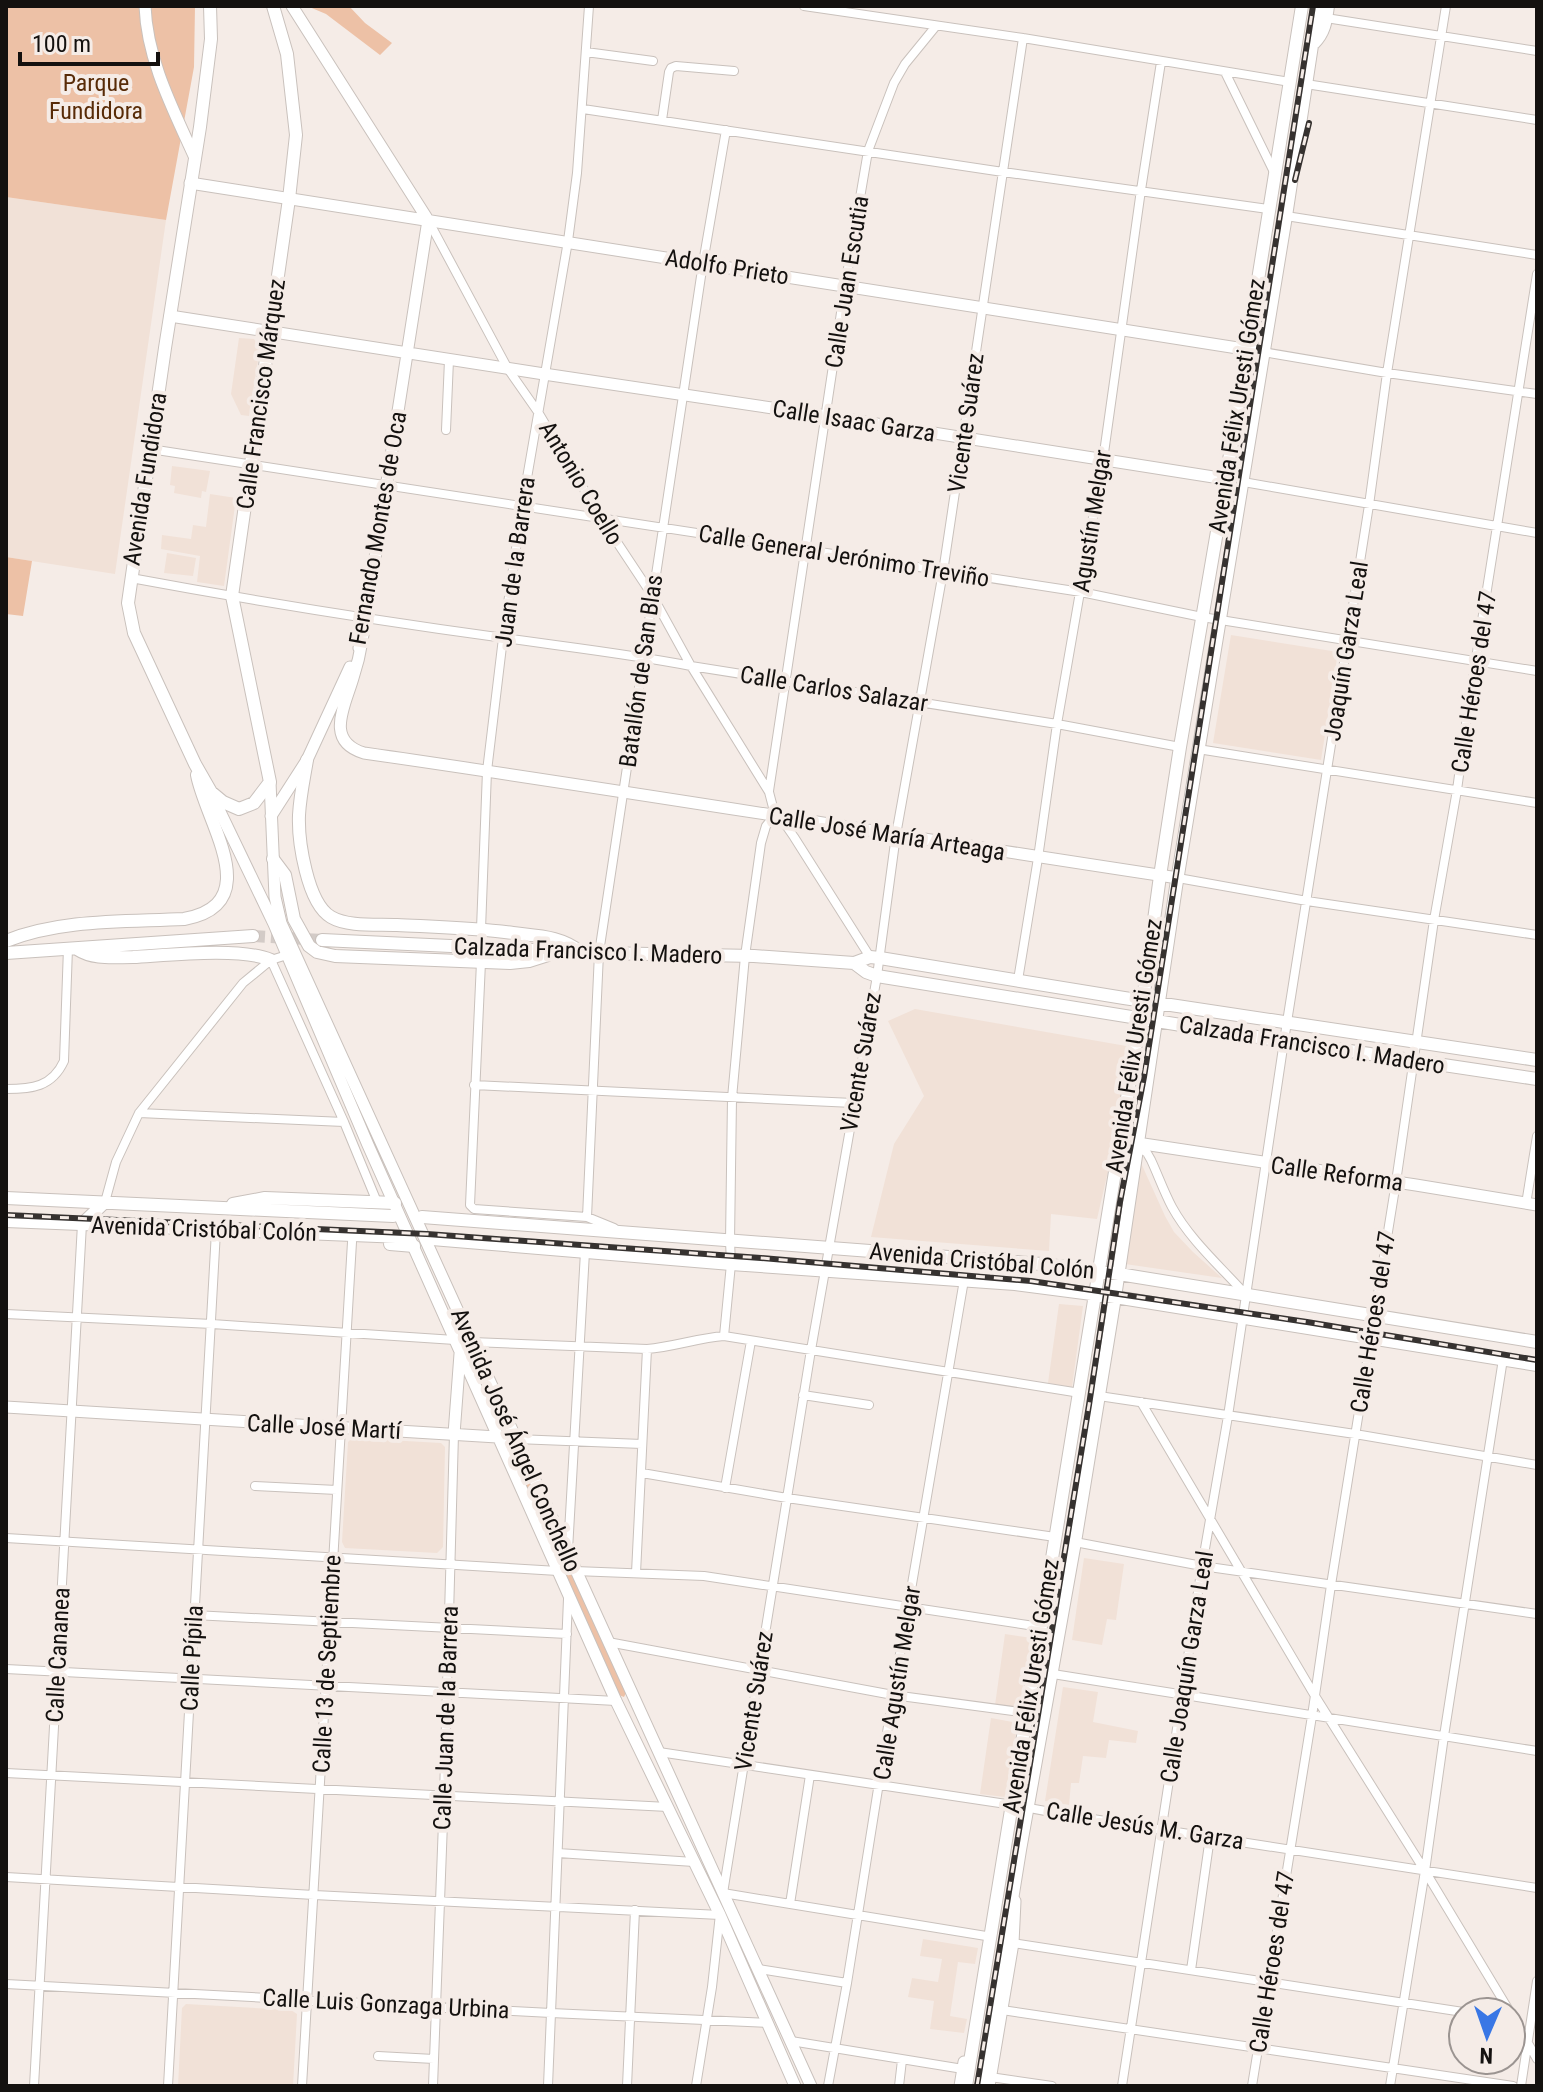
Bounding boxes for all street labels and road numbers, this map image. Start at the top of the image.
street label: Calle Juan Escutia [820,194,874,370]
street label: Adolfo Prieto [663,243,791,291]
street label: Calle Francisco Márquez [231,277,291,511]
street label: Avenida Félix Uresti Gómez [1203,277,1271,535]
street label: Vicente Suárez [942,351,990,495]
street label: Avenida Fundidora [117,390,173,568]
street label: Calle Isaac Garza [771,394,937,448]
street label: Fernando Montes de Oca [344,409,412,647]
street label: Antonio Coello [533,416,629,550]
street label: Agustín Melgar [1067,448,1117,594]
street label: Juan de la Barrera [489,475,541,649]
street label: Calle General Jerónimo Treviño [697,519,991,593]
street label: Joaquín Garza Leal [1318,559,1374,743]
street label: Batallón de San Blas [614,573,668,769]
street label: Calle Héroes del 47 [1446,589,1502,775]
street label: Calle Carlos Salazar [738,660,930,718]
street label: Calle José María Arteaga [767,801,1007,867]
street label: Avenida Félix Uresti Gómez [1100,917,1168,1175]
street label: Calzada Francisco I. Madero [453,932,723,970]
street label: Vicente Suárez [835,990,887,1134]
street label: Calzada Francisco I. Madero [1177,1010,1447,1080]
street label: Calle Reforma [1269,1151,1405,1197]
street label: Avenida Cristóbal Colón [91,1211,317,1247]
street label: Calle Héroes del 47 [1345,1229,1401,1415]
street label: Avenida Cristóbal Colón [868,1237,1096,1285]
street label: Avenida José Ángel Conchello [445,1304,587,1576]
street label: Calle José Martí [246,1409,403,1445]
street label: Calle Joaquín Garza Leal [1155,1549,1219,1785]
street label: Calle 13 de Septiembre [307,1554,347,1774]
street label: Avenida Félix Uresti Gómez [997,1557,1065,1815]
street label: Calle Agustín Melgar [868,1584,926,1782]
street label: Calle Cananea [40,1587,76,1723]
street label: Calle Pípila [175,1604,209,1712]
street label: Calle Juan de la Barrera [428,1605,464,1831]
street label: Vicente Suárez [729,1629,779,1773]
street label: Calle Jesús M. Garza [1044,1797,1246,1855]
street label: Calle Héroes del 47 [1244,1869,1300,2055]
street label: Calle Luis Gonzaga Urbina [262,1984,510,2024]

